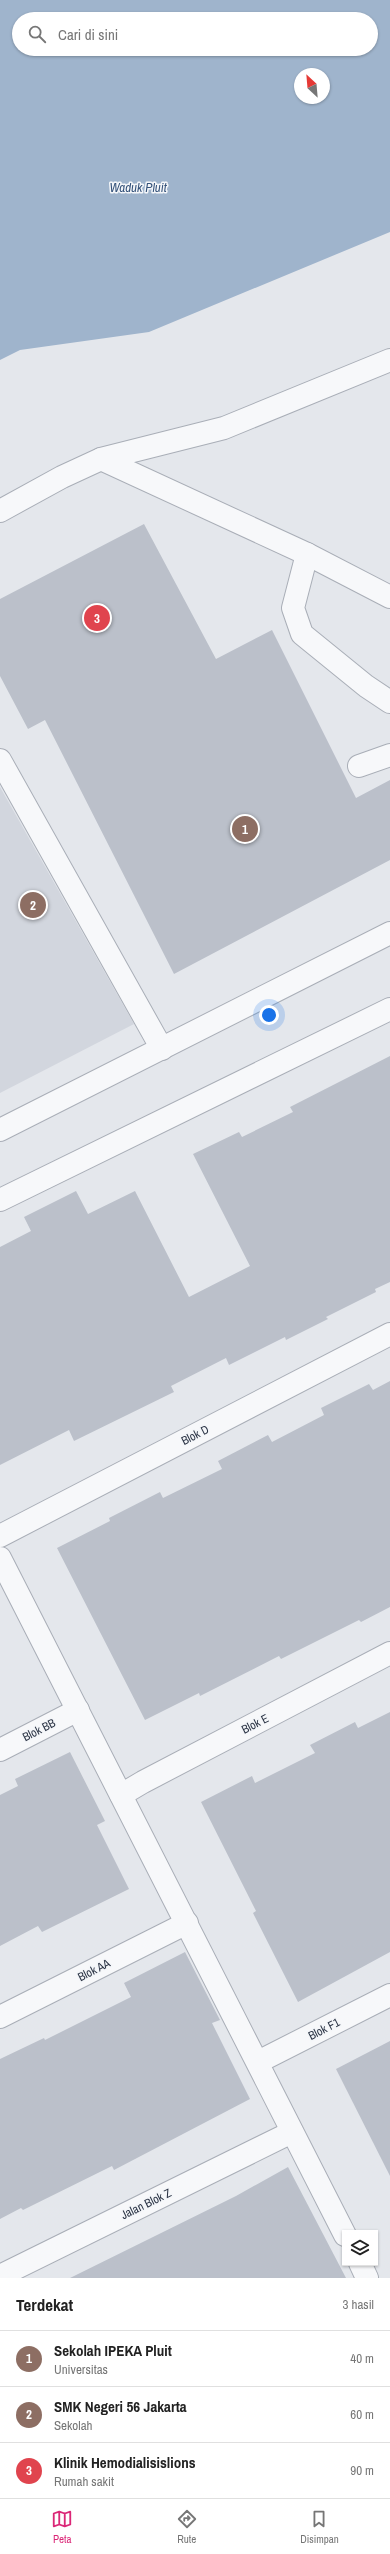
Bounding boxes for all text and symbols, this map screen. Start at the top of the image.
search box [12,12,378,56]
icon: search [26,23,48,45]
text: Cari di sini [58,24,118,45]
north arrow [294,68,330,104]
water label: Waduk Pluit [109,179,168,196]
pin: 3 [84,603,110,633]
pin: 1 [232,814,258,844]
pin: 2 [20,890,46,920]
your location [259,1005,279,1025]
street label: Blok D [178,1421,212,1449]
street label: Blok E [239,1710,271,1738]
street label: Blok BB [20,1715,59,1745]
street label: Blok AA [75,1955,113,1985]
street label: Blok F1 [305,2014,343,2044]
street label: Jalan Blok Z [118,2185,174,2223]
map controls [342,2230,378,2266]
button: layers [342,2230,378,2266]
text: Terdekat [16,2293,73,2316]
text: 3 hasil [343,2296,374,2313]
text: Sekolah IPEKA Pluit [54,2340,172,2361]
text: 1 [26,2350,32,2367]
text: 40 m [350,2350,374,2367]
text: Universitas [54,2361,108,2378]
text: SMK Negeri 56 Jakarta [54,2396,187,2417]
text: 2 [26,2406,32,2423]
text: 60 m [350,2406,374,2423]
text: Sekolah [54,2417,93,2434]
text: Klinik Hemodialisislions [54,2452,196,2473]
text: 3 [26,2462,32,2479]
text: 90 m [350,2462,374,2479]
text: Rumah sakit [54,2473,114,2490]
tab: Peta [51,2508,73,2546]
tab: Rute [176,2508,198,2546]
tab: Disimpan [300,2508,339,2546]

